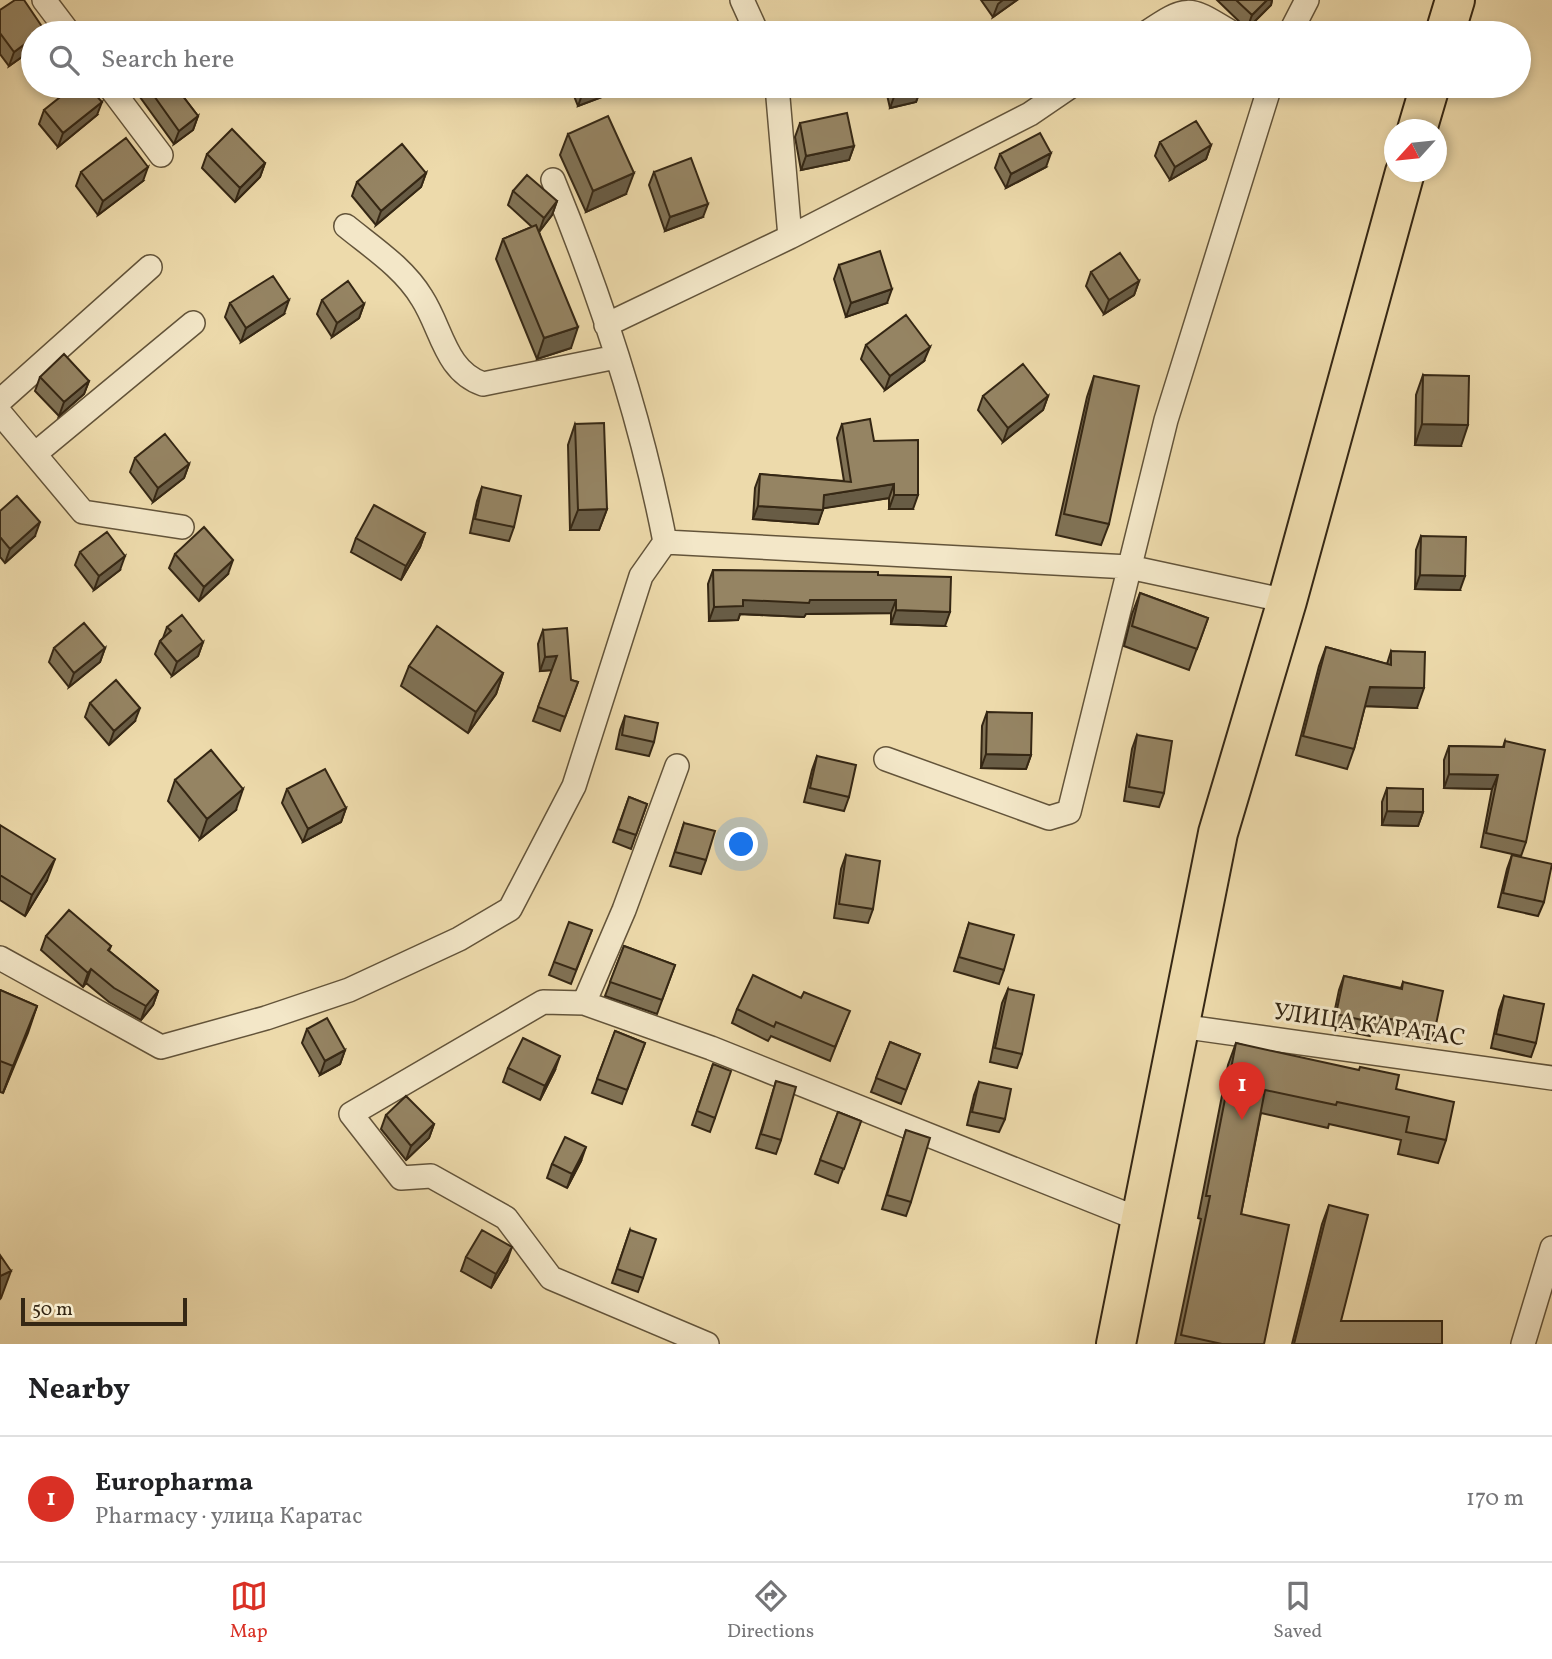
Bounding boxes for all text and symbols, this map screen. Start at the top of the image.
search box [21,21,1531,98]
icon: search [45,41,83,79]
text: Search here [101,42,234,78]
north arrow [1384,119,1447,182]
your location [724,827,758,861]
street label: УЛИЦА КАРАТАС [1271,996,1467,1056]
pin: 1 [1219,1062,1265,1120]
scale bar [21,1295,187,1327]
text: 50 m [32,1297,73,1323]
text: Nearby [28,1369,130,1411]
text: Europharma [95,1465,253,1501]
text: 1 [46,1483,56,1515]
text: 170 m [1466,1483,1524,1515]
text: Pharmacy · улица Каратас [95,1501,363,1533]
tab: Map [230,1577,268,1645]
tab: Directions [727,1577,814,1645]
tab: Saved [1273,1577,1322,1645]

